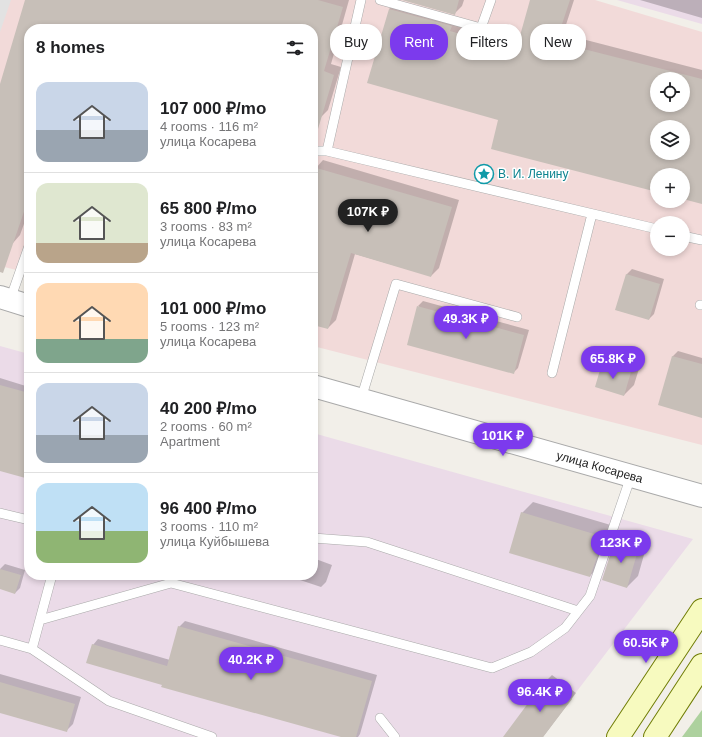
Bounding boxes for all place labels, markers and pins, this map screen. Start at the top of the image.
place icon: В. И. Ленину [473,163,495,185]
place label: В. И. Ленину [498,167,568,181]
pin: 107K ₽ [335,199,401,233]
pin: 49.3K ₽ [429,306,503,340]
pin: 65.8K ₽ [576,346,650,380]
pin: 101K ₽ [470,423,536,457]
pin: 123K ₽ [588,530,654,564]
pin: 60.5K ₽ [609,630,683,664]
pin: 40.2K ₽ [214,647,288,681]
pin: 96.4K ₽ [503,679,577,713]

